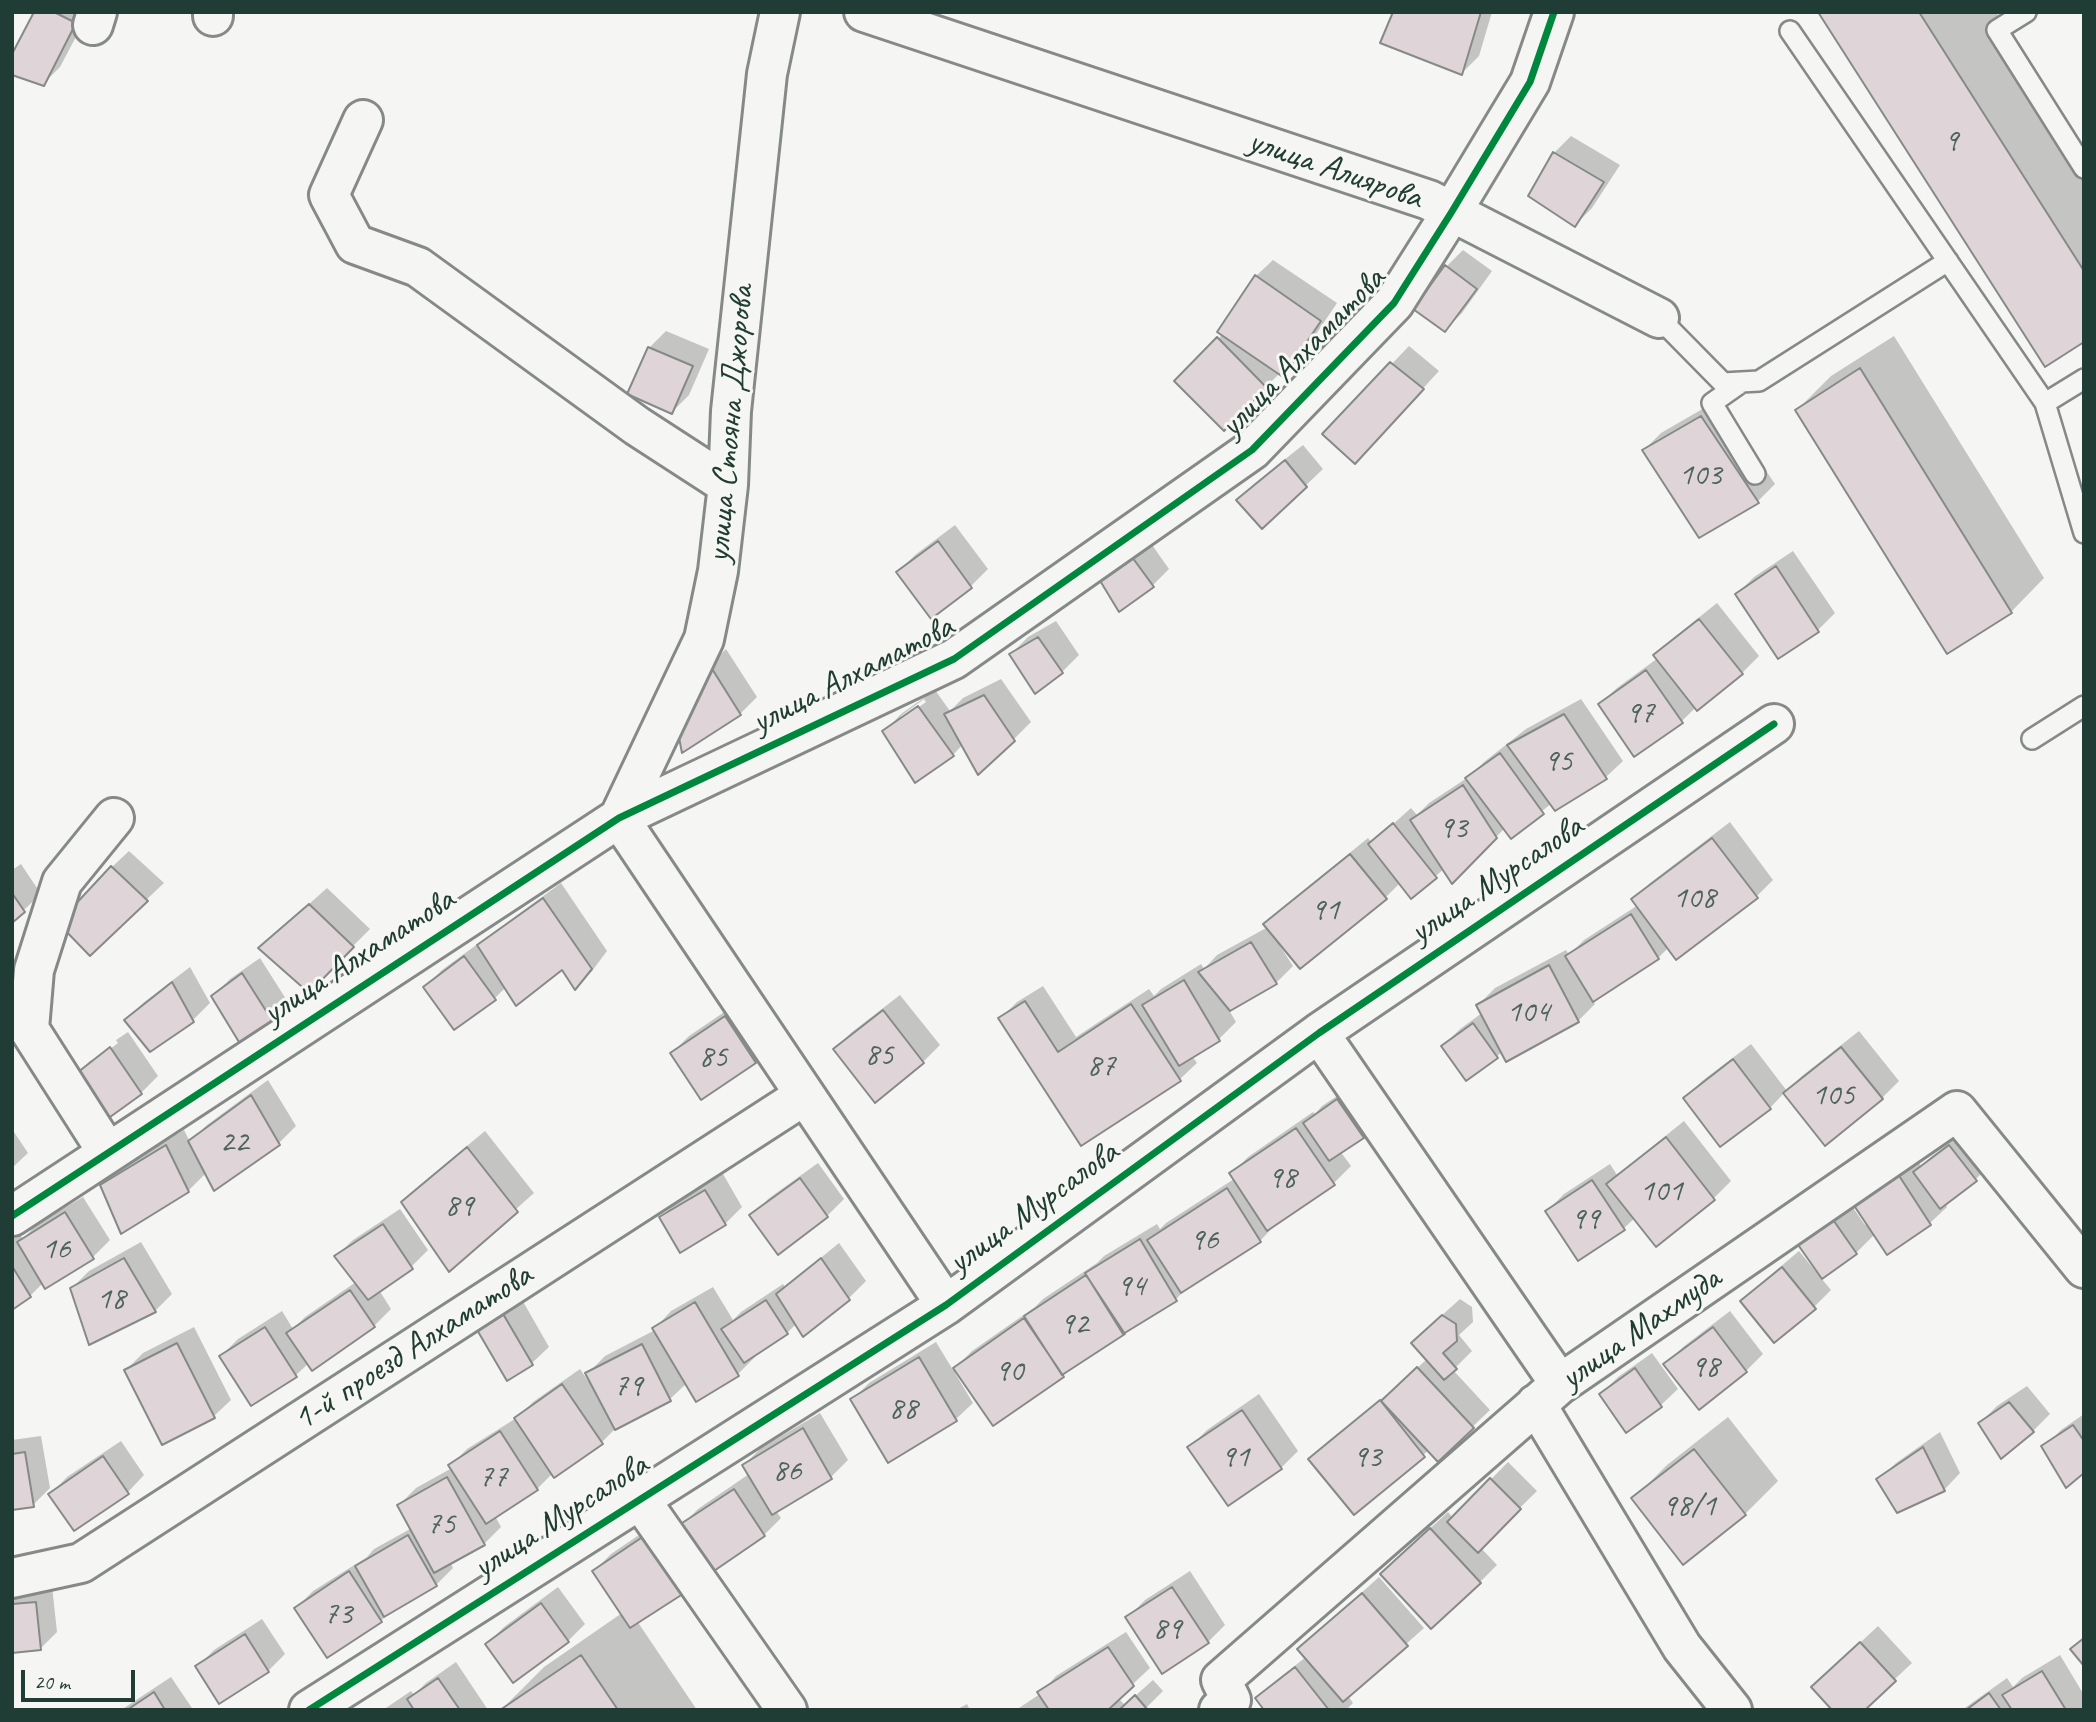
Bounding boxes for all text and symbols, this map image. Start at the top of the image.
street label: улица Алиярова [1243,121,1427,219]
house number: 9 [1944,123,1958,161]
street label: улица Алхаматова [1211,259,1395,447]
street label: улица Стояна Джорова [698,284,764,564]
house number: 103 [1678,457,1722,495]
street label: улица Алхаматова [745,606,961,744]
house number: 97 [1626,695,1654,733]
house number: 95 [1544,743,1572,781]
street label: улица Мурсалова [1402,807,1592,953]
house number: 93 [1439,810,1467,848]
street label: улица Алхаматова [255,879,463,1035]
house number: 108 [1672,880,1716,918]
house number: 91 [1311,892,1339,930]
house number: 104 [1506,994,1550,1032]
house number: 85 [865,1037,893,1075]
house number: 85 [699,1039,727,1077]
house number: 87 [1087,1048,1115,1086]
house number: 105 [1811,1077,1855,1115]
house number: 22 [220,1124,248,1162]
street label: улица Мурсалова [941,1132,1127,1284]
house number: 98 [1268,1160,1296,1198]
house number: 101 [1639,1173,1683,1211]
house number: 89 [445,1188,473,1226]
house number: 99 [1571,1201,1599,1239]
house number: 96 [1190,1222,1218,1260]
house number: 16 [42,1231,70,1269]
street label: 1-й проезд Алхаматова [286,1255,540,1441]
street label: улица Махмуда [1553,1258,1729,1400]
house number: 94 [1117,1268,1145,1306]
house number: 18 [97,1281,125,1319]
house number: 92 [1060,1306,1088,1344]
house number: 98 [1691,1349,1719,1387]
house number: 90 [995,1353,1023,1391]
house number: 79 [614,1368,642,1406]
house number: 88 [889,1391,917,1429]
house number: 91 [1221,1439,1249,1477]
house number: 93 [1353,1439,1381,1477]
street label: улица Мурсалова [465,1445,657,1589]
house number: 86 [773,1453,801,1491]
house number: 77 [479,1459,507,1497]
house number: 98/1 [1662,1488,1716,1526]
house number: 75 [427,1506,455,1544]
house number: 73 [324,1596,352,1634]
house number: 89 [1153,1611,1181,1649]
scale bar [24,1656,138,1700]
text: 20 m [34,1669,70,1695]

